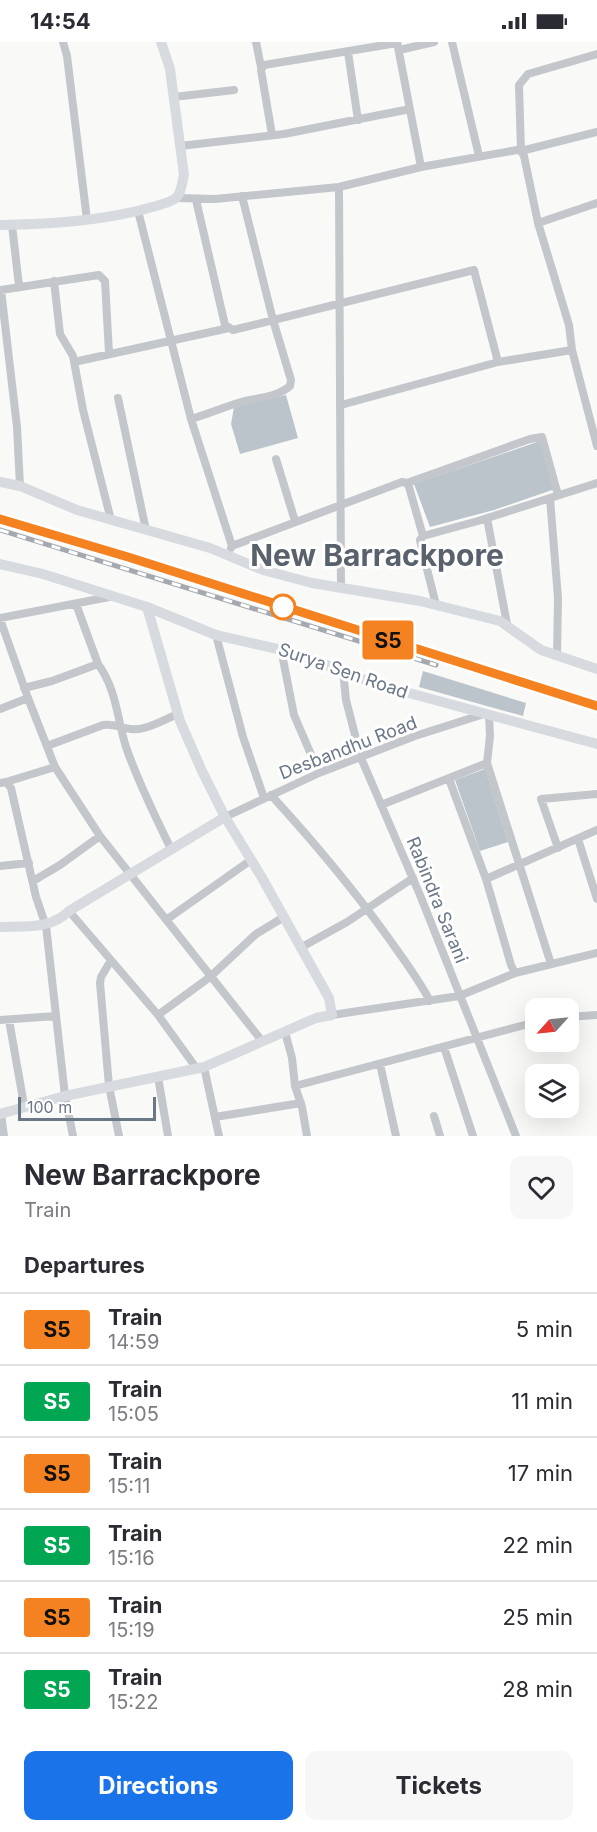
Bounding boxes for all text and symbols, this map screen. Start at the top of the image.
text: 14:54 [30,8,91,34]
district label: New Barrackpore [250,537,504,573]
unlabelled marker [270,594,296,620]
line badge: S5 [361,620,415,660]
text: S5 [374,628,402,653]
street label: Surya Sen Road [276,639,411,703]
street label: Desbandhu Road [276,712,420,783]
street label: Rabindra Sarani [403,834,472,966]
north arrow [525,998,579,1052]
map controls [525,998,579,1118]
button: layers [525,1064,579,1118]
scale bar [18,1094,156,1122]
text: 100 m [27,1097,72,1117]
button: heart [510,1156,573,1219]
text: New Barrackpore [24,1158,261,1192]
text: Train [24,1198,71,1222]
text: Departures [24,1252,145,1278]
text: Train [108,1304,163,1330]
text: 5 min [516,1316,573,1342]
text: S5 [43,1317,71,1342]
text: 14:59 [108,1330,159,1354]
text: Train [108,1376,163,1402]
text: 11 min [511,1388,573,1414]
text: S5 [43,1389,71,1414]
text: 15:05 [108,1402,159,1426]
text: Train [108,1448,163,1474]
text: 17 min [508,1460,573,1486]
text: S5 [43,1461,71,1486]
text: 15:11 [108,1474,150,1498]
text: Train [108,1520,163,1546]
text: 22 min [502,1532,573,1558]
text: S5 [43,1533,71,1558]
text: 15:16 [108,1546,155,1570]
text: Train [108,1592,163,1618]
text: 25 min [502,1604,573,1630]
text: S5 [43,1605,71,1630]
text: 15:19 [108,1618,155,1642]
text: Train [108,1664,163,1690]
text: 28 min [502,1676,573,1702]
text: S5 [43,1677,71,1702]
text: 15:22 [108,1690,158,1714]
button: Directions [24,1751,293,1820]
button: Tickets [305,1751,573,1820]

